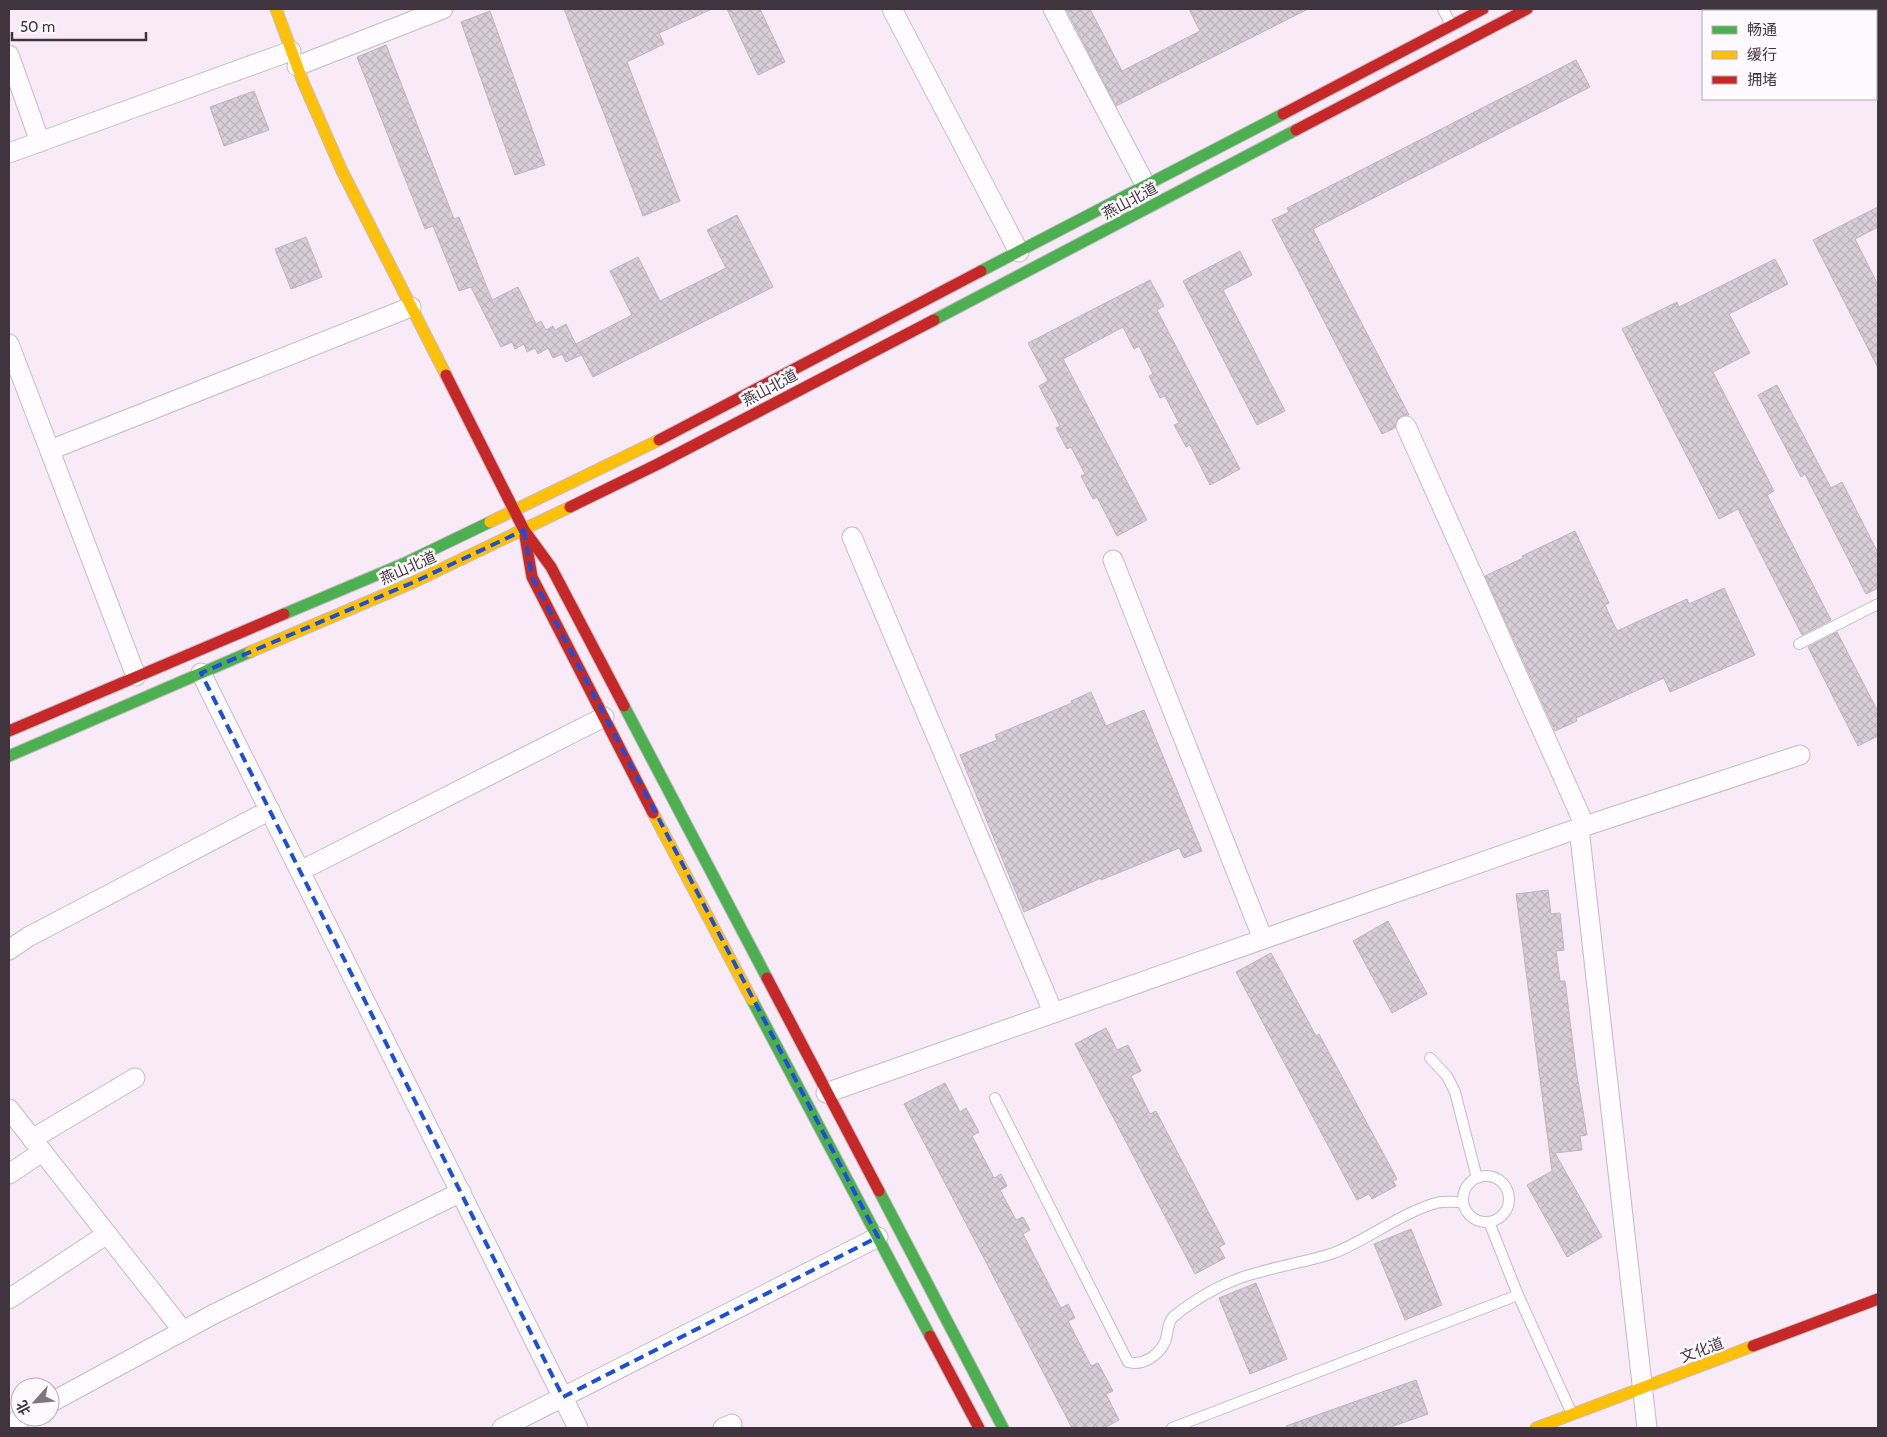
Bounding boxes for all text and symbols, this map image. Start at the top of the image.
scale bar [12,10,146,42]
legend [1702,10,1877,100]
text: 50 m [20,18,55,36]
text: 畅通 [1747,21,1777,39]
text: 缓行 [1747,46,1777,64]
text: 拥堵 [1747,71,1777,89]
street label: 燕山北道 [1099,179,1161,223]
street label: 燕山北道 [739,366,801,410]
street label: 燕山北道 [377,548,439,588]
street label: 文化道 [1678,1334,1726,1366]
north arrow [10,1377,60,1427]
text: 北 [12,1398,35,1418]

